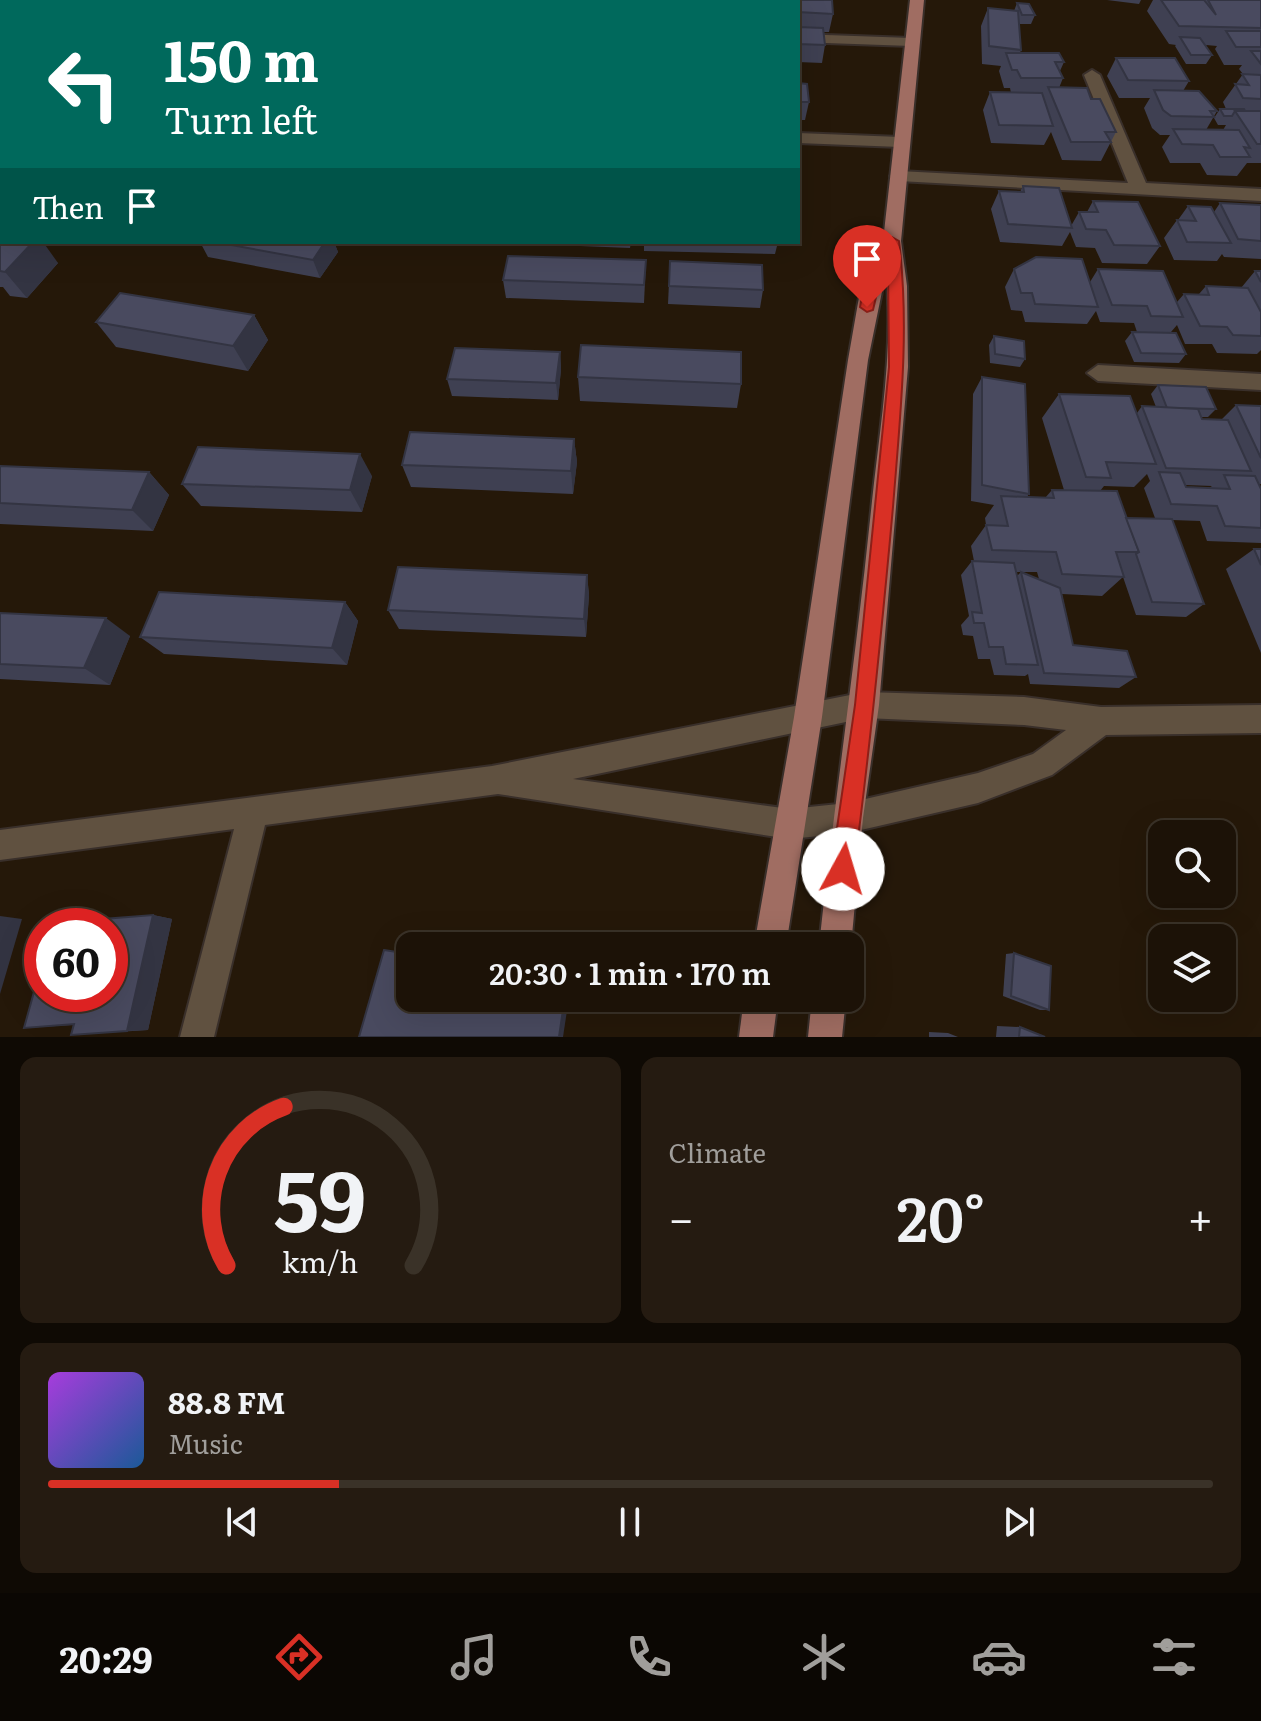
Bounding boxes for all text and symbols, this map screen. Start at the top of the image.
text: 150 m [164,16,319,99]
icon: left [32,32,136,136]
text: Turn left [164,92,318,145]
text: Then [32,184,104,228]
icon: arrive [120,184,164,228]
pin [833,225,901,307]
icon: arrive [845,237,889,281]
map controls [1148,820,1236,1012]
button: search [1148,820,1236,908]
position arrow [801,827,885,911]
speed limit sign: 60 [24,908,128,1012]
button: layers [1148,924,1236,1012]
text: 20:30 · 1 min · 170 m [489,950,771,994]
text: Climate [669,1132,766,1171]
text: 59 [274,1134,366,1258]
text: 20° [897,1171,985,1260]
text: − [669,1183,694,1249]
text: + [1187,1183,1213,1249]
text: km/h [282,1239,358,1282]
text: 88.8 FM [168,1379,285,1423]
text: Music [168,1423,243,1462]
icon: previous [220,1500,264,1544]
icon: pause [608,1500,652,1544]
icon: next [997,1500,1041,1544]
icon: directions [271,1629,327,1685]
icon: music [446,1629,502,1685]
icon: phone [621,1629,677,1685]
icon: climate [796,1629,852,1685]
icon: car [971,1629,1027,1685]
icon: filters [1146,1629,1202,1685]
text: 20:29 [59,1631,153,1684]

